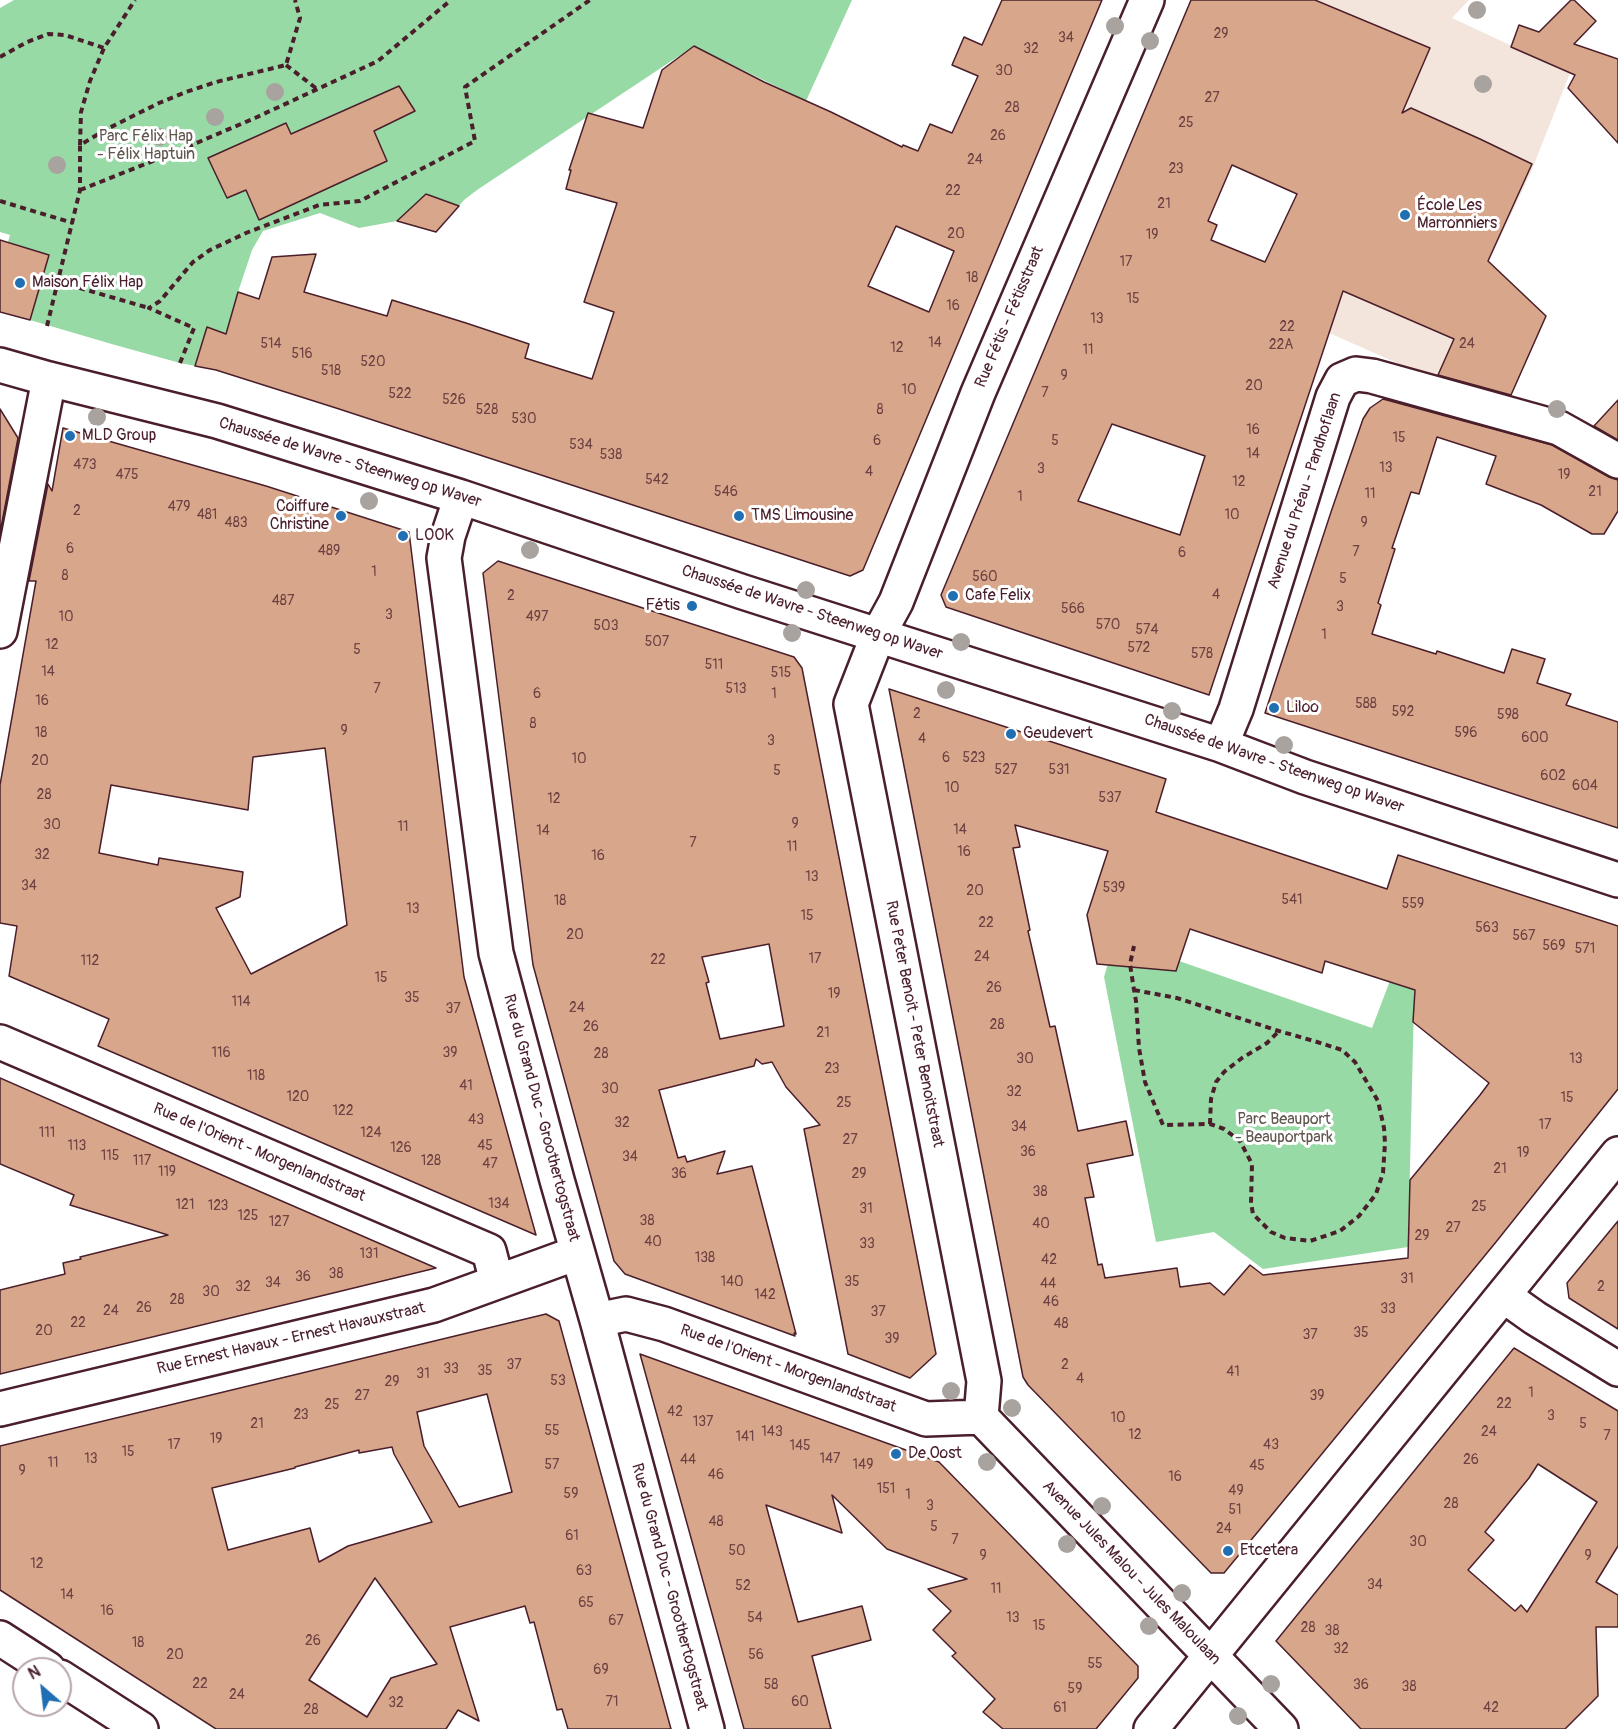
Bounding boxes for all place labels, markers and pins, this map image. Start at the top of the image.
place label: École Les Marronniers [1417,196,1497,234]
marker: École Les Marronniers [1398,208,1412,222]
place label: Maison Félix Hap [32,273,143,293]
marker: Maison Félix Hap [13,276,27,290]
place label: MLD Group [82,426,156,446]
marker: MLD Group [63,429,77,443]
place label: Coiffure Christine [270,497,329,535]
place label: TMS Limousine [751,506,853,526]
marker: Coiffure Christine [334,509,348,523]
marker: TMS Limousine [732,509,746,523]
place label: LOOK [415,526,454,546]
marker: LOOK [396,529,410,543]
place label: Cafe Felix [965,586,1031,606]
marker: Cafe Felix [946,589,960,603]
place label: Fétis [645,596,680,616]
marker: Fétis [685,599,699,613]
place label: Liloo [1286,698,1319,718]
marker: Liloo [1267,701,1281,715]
place label: Geudevert [1023,724,1093,744]
marker: Geudevert [1004,727,1018,741]
place label: De Oost [908,1444,962,1464]
marker: De Oost [889,1447,903,1461]
place label: Etcetera [1240,1541,1298,1561]
marker: Etcetera [1221,1544,1235,1558]

